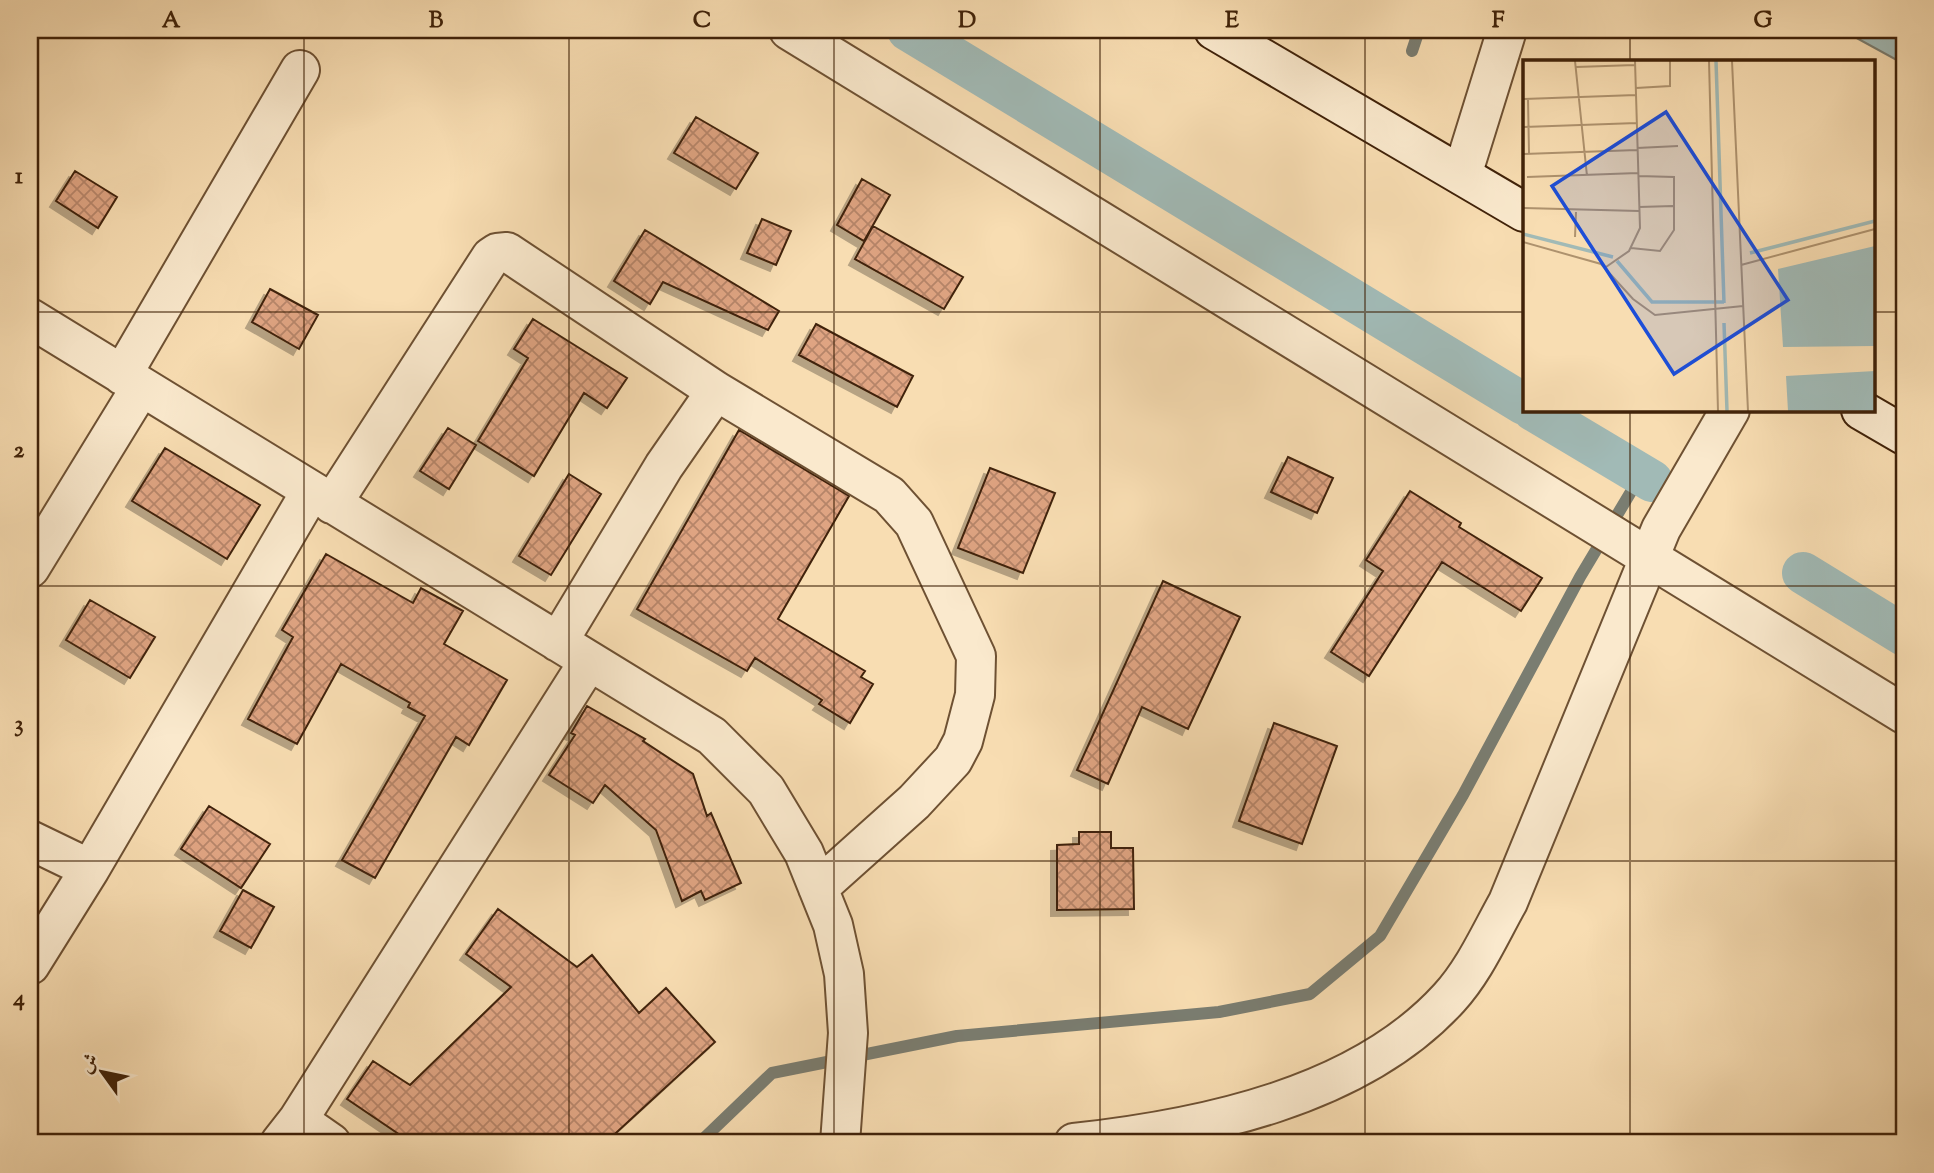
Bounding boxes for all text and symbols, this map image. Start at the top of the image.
text: A [162,5,181,38]
text: B [429,5,444,38]
text: C [693,5,711,38]
text: D [958,5,976,38]
text: E [1225,5,1239,38]
text: F [1492,5,1505,38]
text: G [1754,5,1773,38]
inset map [1523,60,1874,411]
text: 1 [15,161,23,194]
text: 2 [14,435,25,468]
text: 3 [14,709,24,742]
text: 4 [12,983,25,1016]
north arrow [66,1036,136,1106]
text: ش [73,1049,106,1079]

